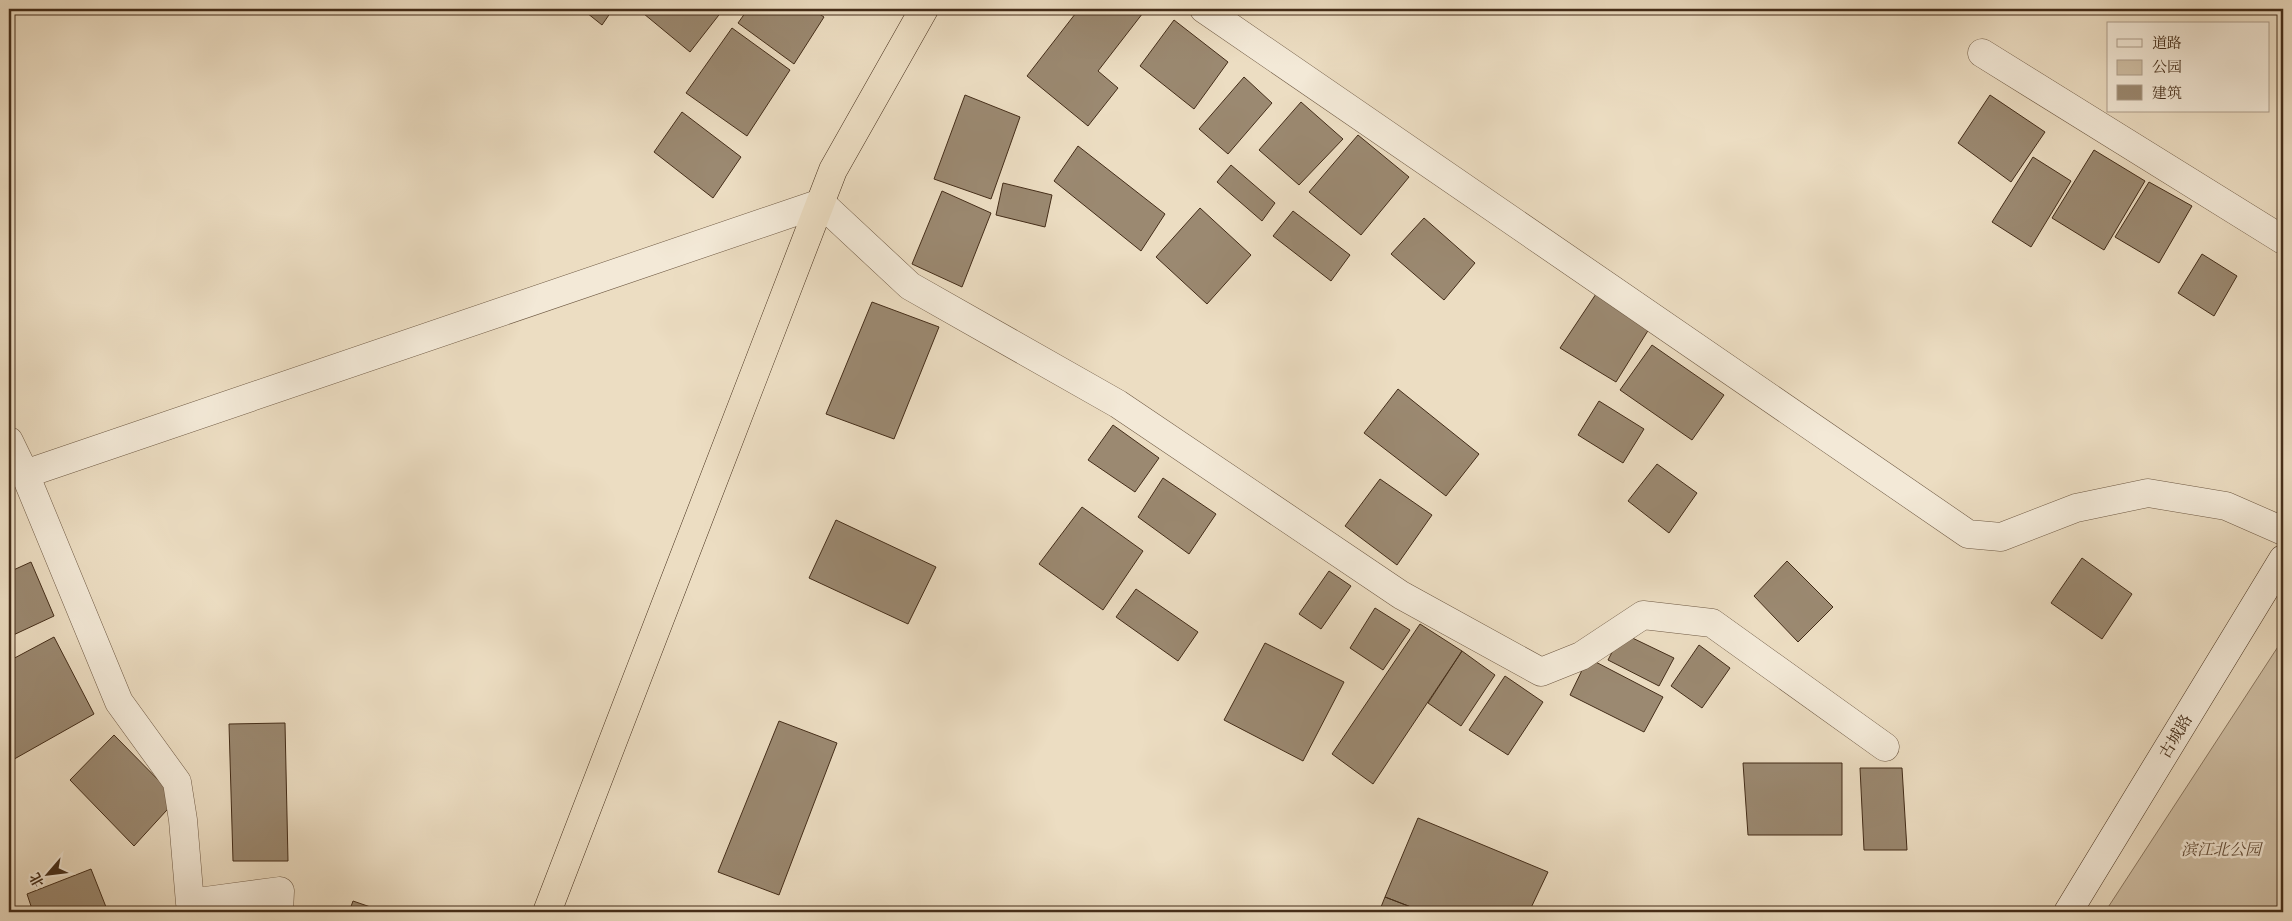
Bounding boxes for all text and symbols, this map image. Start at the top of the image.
legend [2107,22,2270,112]
text: 道路 [2152,34,2182,52]
text: 公园 [2152,58,2182,76]
text: 建筑 [2152,84,2182,102]
street label: 古城路 [2155,711,2196,762]
park label: 滨江北公园 [2181,840,2264,859]
north arrow [22,848,72,898]
text: 北 [26,870,48,890]

